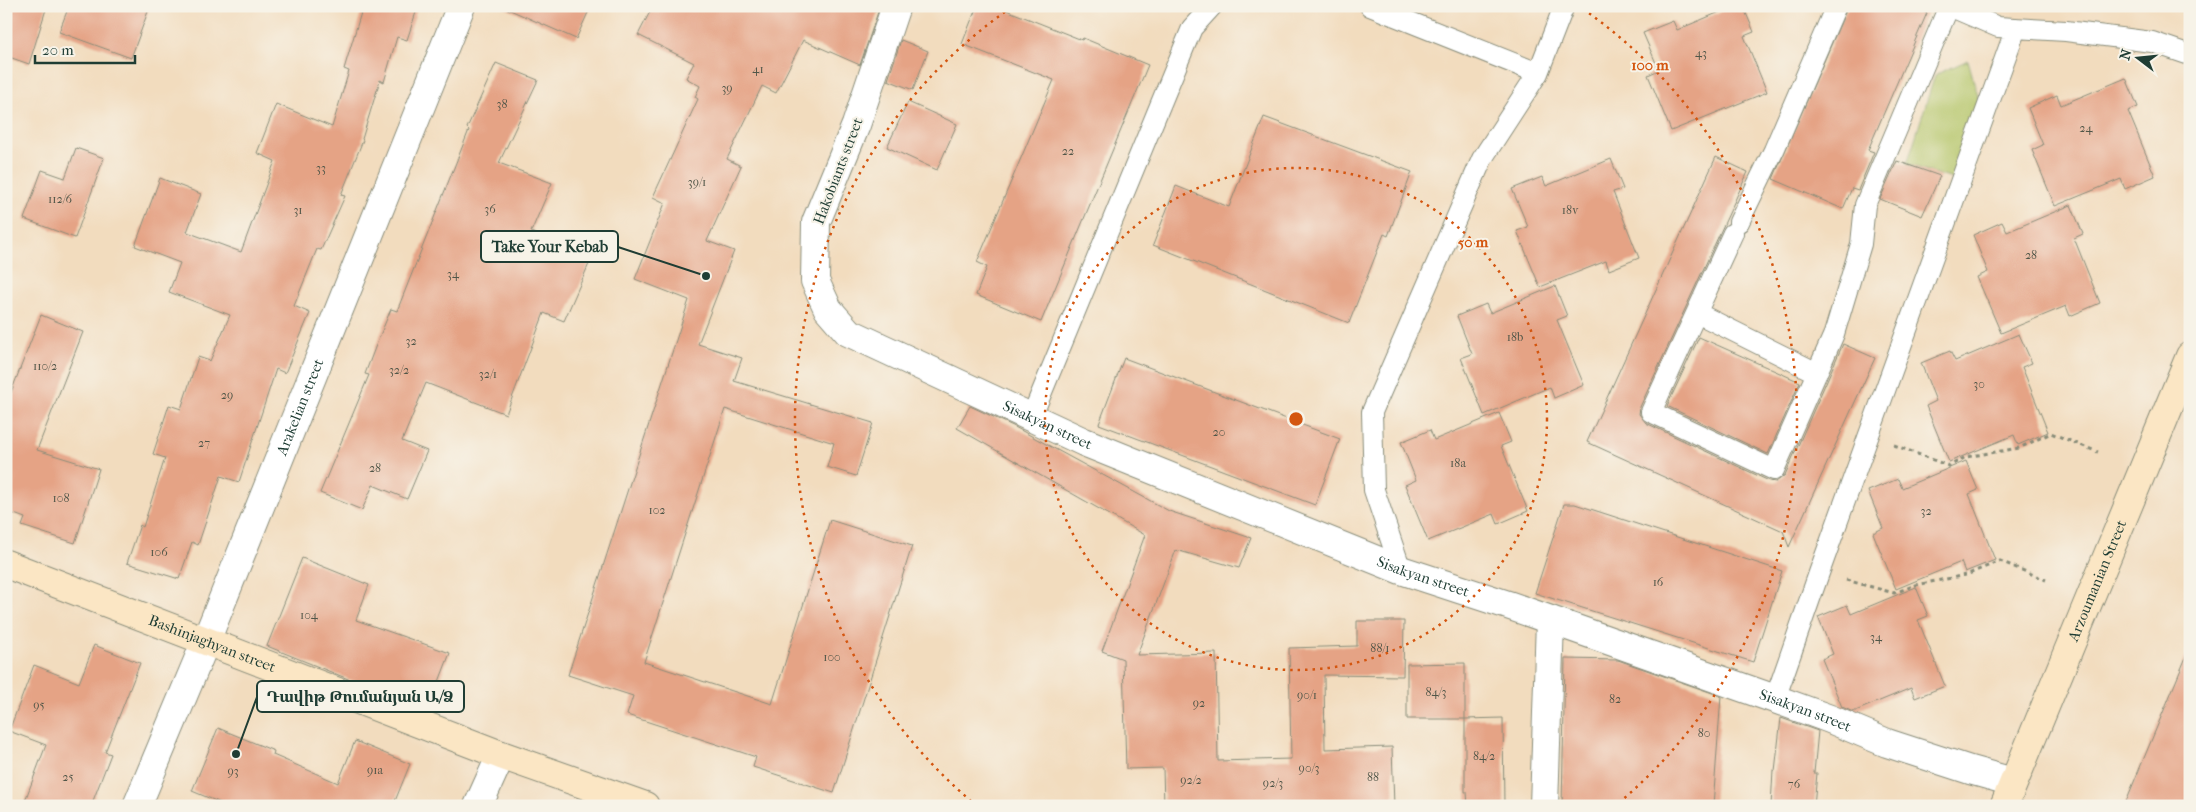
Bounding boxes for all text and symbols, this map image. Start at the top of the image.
scale bar [35,32,135,64]
north arrow [2114,32,2164,82]
text: 20 m [42,41,74,59]
house number: 43 [1695,46,1707,60]
text: N [2116,47,2136,62]
text: 100 m [1631,56,1669,74]
house number: 41 [752,62,764,76]
house number: 39 [721,81,733,95]
house number: 38 [497,97,507,111]
street label: Hakobiants street [809,114,867,227]
house number: 24 [2079,121,2094,135]
house number: 22 [1062,144,1074,158]
house number: 33 [316,161,326,175]
house number: 39/1 [688,175,706,189]
house number: 112/6 [48,192,73,206]
house number: 36 [484,202,496,216]
house number: 31 [293,203,303,217]
house number: 18v [1562,203,1579,217]
callout: Take Your Kebab [481,231,618,262]
text: 50 m [1458,233,1489,251]
text: Take Your Kebab [491,237,609,256]
house number: 28 [2025,248,2037,262]
house number: 34 [447,267,460,281]
house number: 18b [1507,330,1523,344]
house number: 32 [405,334,417,348]
street label: Arakelian street [272,355,328,459]
house number: 110/2 [33,359,57,373]
house number: 32/2 [389,363,409,377]
house number: 32/1 [479,367,497,381]
house number: 30 [1973,377,1985,391]
house number: 29 [221,388,233,402]
street label: Sisakyan street [1000,396,1095,454]
centre of rings [1287,410,1305,428]
house number: 20 [1213,425,1225,439]
house number: 27 [198,436,210,450]
house number: 18a [1450,456,1466,470]
house number: 28 [369,461,381,475]
house number: 108 [53,491,69,505]
house number: 102 [648,503,666,517]
house number: 32 [1920,504,1932,518]
street label: Arzoumanian Street [2064,516,2131,645]
house number: 106 [150,545,168,559]
street label: Sisakyan street [1374,552,1472,601]
house number: 16 [1653,575,1664,589]
house number: 104 [300,608,319,622]
street label: Bashinjaghyan street [146,611,279,676]
house number: 34 [1870,630,1883,644]
house number: 88/1 [1370,641,1390,655]
house number: 100 [823,650,841,664]
callout: Դավիթ Թումանյան Ա/Ձ [257,681,464,712]
house number: 84/3 [1426,685,1447,699]
street label: Sisakyan street [1757,685,1854,736]
text: Դավիթ Թումանյան Ա/Ձ [266,687,454,706]
house number: 90/1 [1297,688,1317,702]
house number: 82 [1609,692,1621,706]
house number: 92 [1193,696,1205,710]
house number: 95 [33,698,45,712]
house number: 80 [1698,726,1710,740]
house number: 84/2 [1473,749,1495,763]
house number: 90/3 [1299,761,1319,775]
house number: 91a [367,763,384,777]
house number: 93 [227,764,239,778]
house number: 25 [62,770,74,784]
house number: 88 [1367,770,1379,784]
house number: 92/2 [1180,773,1202,787]
house number: 92/3 [1263,776,1283,790]
house number: 76 [1788,777,1801,791]

